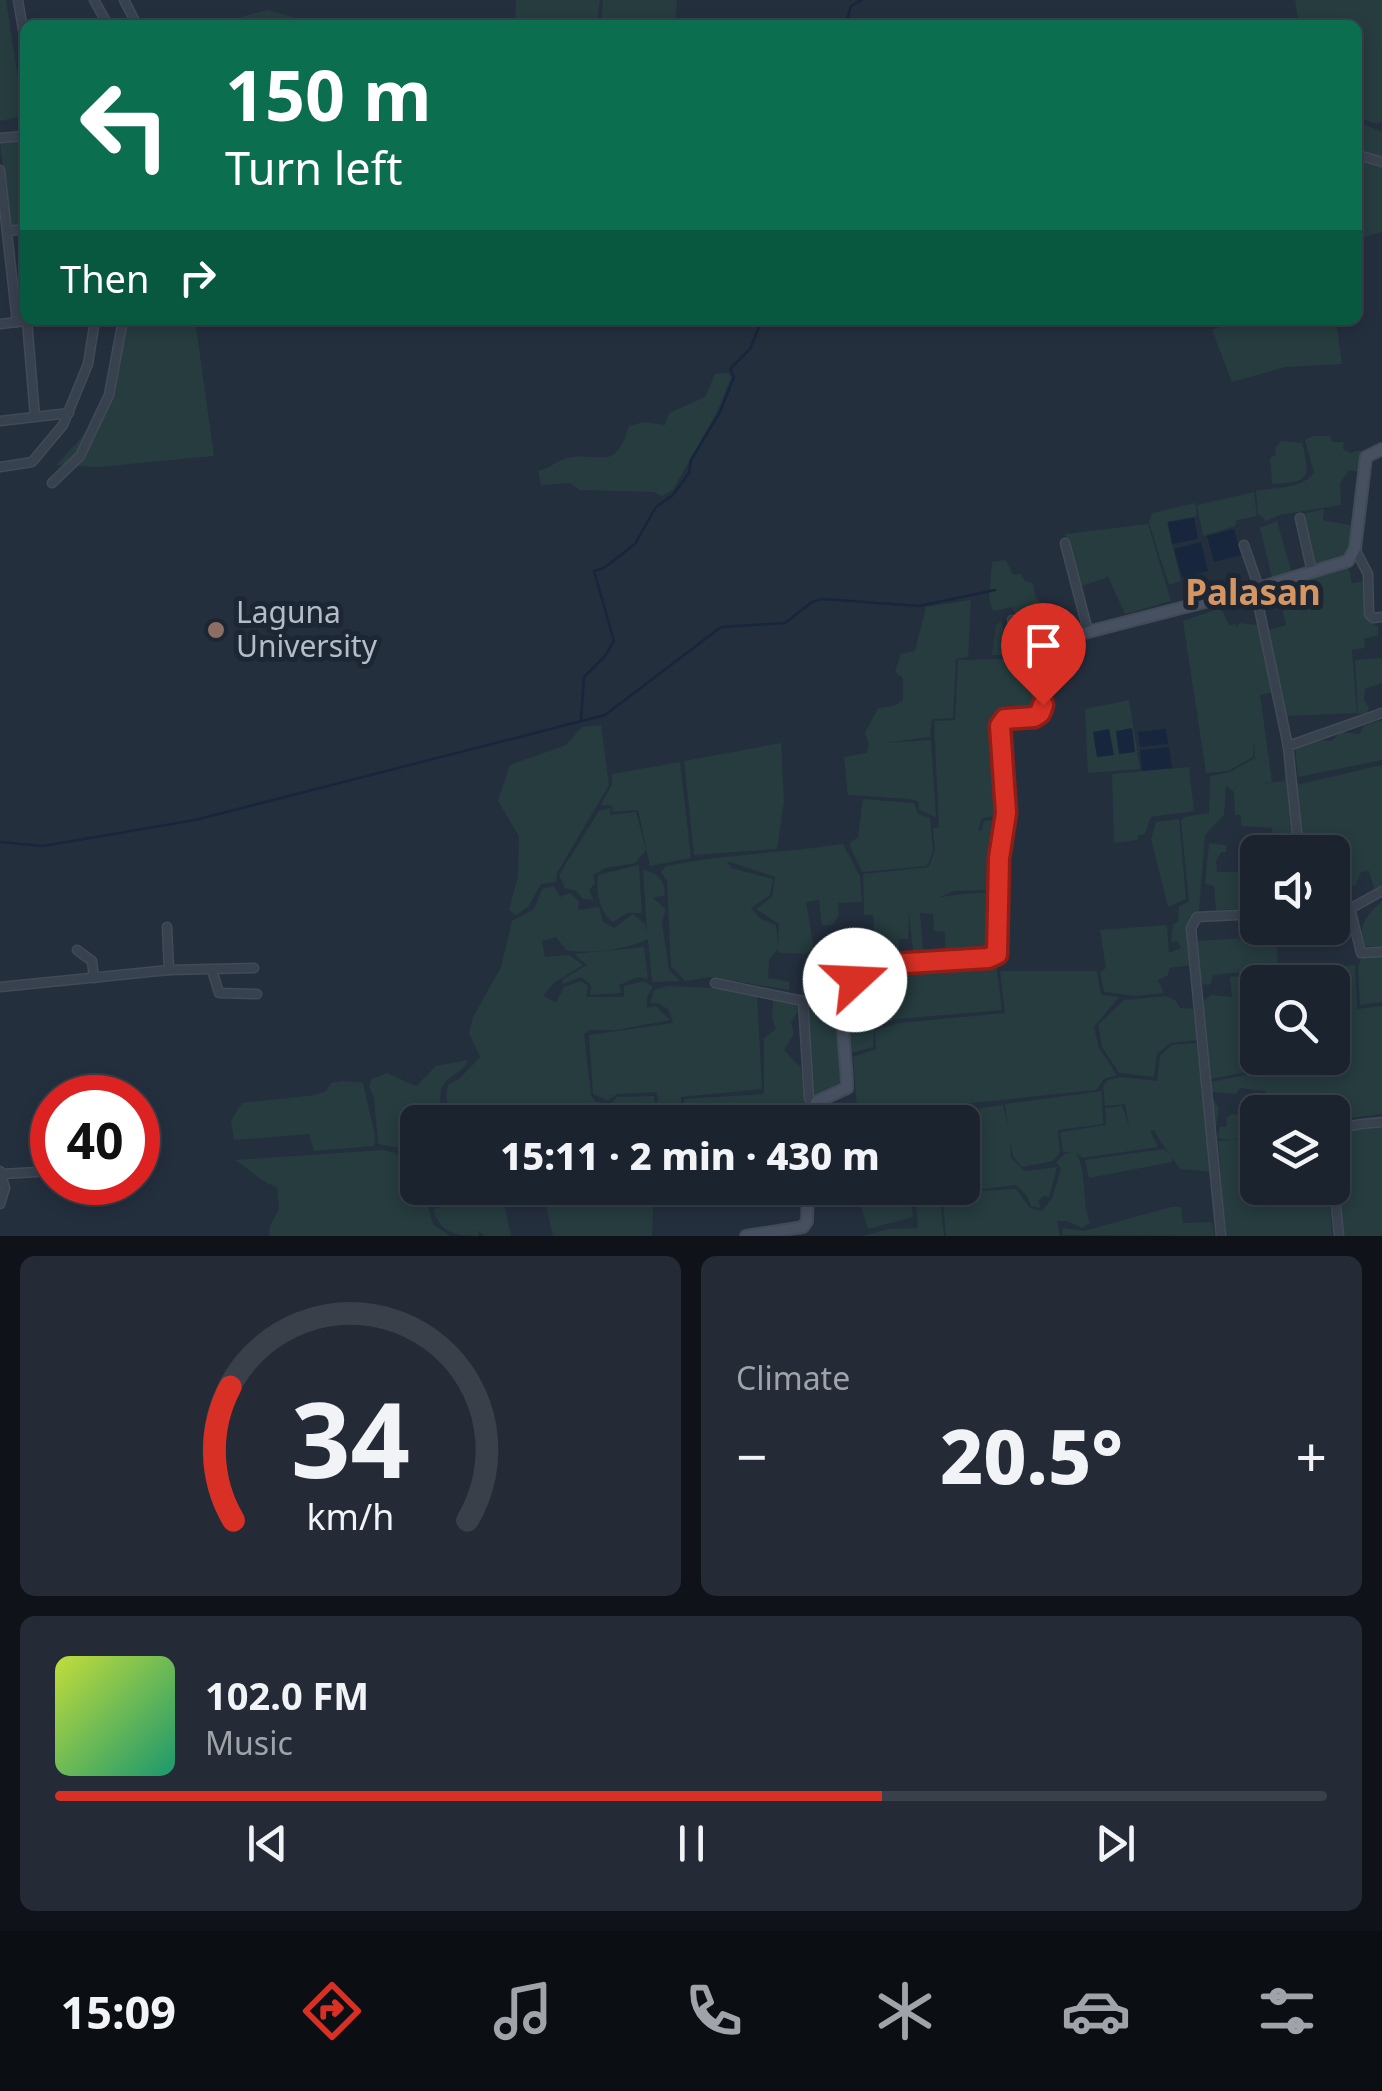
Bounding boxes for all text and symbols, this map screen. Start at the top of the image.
text: 150 m [225,46,432,142]
icon: left [60,60,190,190]
text: Turn left [225,137,402,198]
icon: right [170,250,225,305]
text: Then [60,252,150,304]
district label: Palasan [1185,568,1321,615]
place label: Laguna University [236,591,378,666]
pin [1001,603,1086,706]
icon: arrive [1016,618,1071,673]
marker: Laguna University [205,619,227,641]
map controls [1240,835,1350,1205]
button: sound [1240,835,1350,945]
position arrow [803,928,907,1032]
button: search [1240,965,1350,1075]
speed limit sign: 40 [30,1075,160,1205]
button: layers [1240,1095,1350,1205]
text: 15:11 · 2 min · 430 m [500,1129,880,1181]
text: Climate [736,1356,850,1399]
text: 34 [291,1367,410,1508]
text: 20.5° [940,1404,1123,1506]
text: − [736,1418,767,1493]
text: + [1296,1418,1327,1493]
text: km/h [307,1492,394,1540]
text: 102.0 FM [205,1669,369,1721]
text: Music [205,1721,293,1764]
icon: previous [240,1816,295,1871]
icon: pause [664,1816,719,1871]
icon: next [1088,1816,1143,1871]
icon: directions [297,1976,367,2046]
icon: music [488,1976,558,2046]
icon: phone [679,1976,749,2046]
icon: climate [870,1976,940,2046]
icon: car [1061,1976,1131,2046]
icon: filters [1252,1976,1322,2046]
text: 15:09 [60,1981,176,2042]

